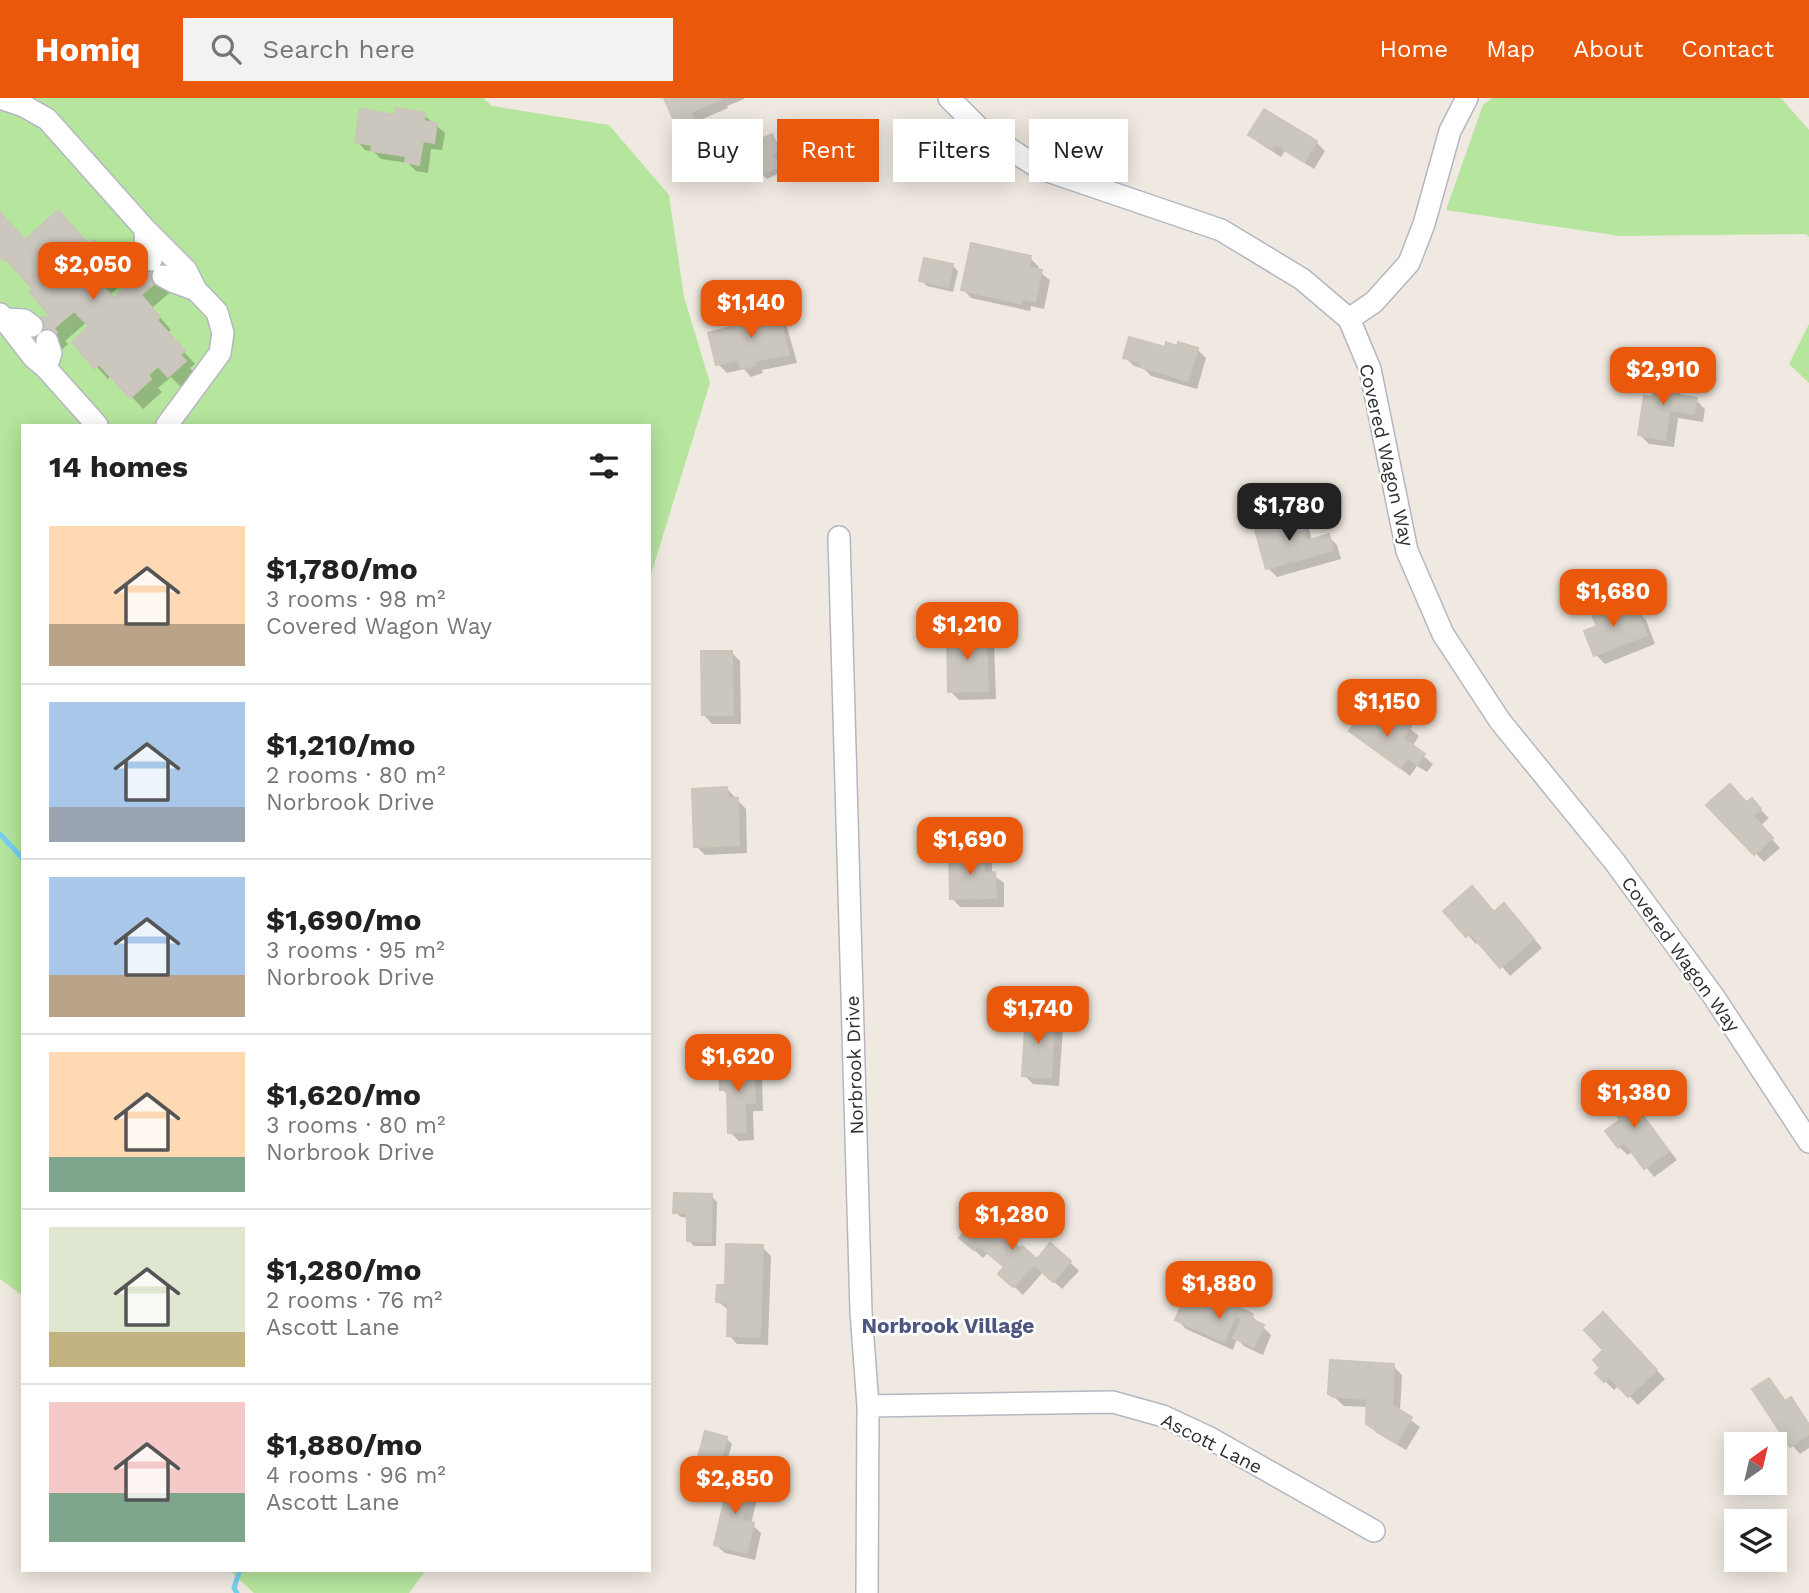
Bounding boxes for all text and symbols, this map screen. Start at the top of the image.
search box [183,18,673,81]
text: Homiq [35,30,141,69]
icon: search [207,30,245,68]
text: Search here [263,34,415,64]
text: Home [1380,35,1448,63]
text: Map [1486,35,1535,63]
text: About [1573,35,1643,63]
text: Contact [1681,35,1774,63]
chip: Buy [672,119,763,182]
chip: Rent [777,119,879,182]
chip: Filters [893,119,1015,182]
chip: New [1029,119,1128,182]
pin: $2,050 [36,242,150,302]
text: $2,050 [54,251,132,278]
pin: $1,140 [694,280,808,340]
text: $1,140 [717,289,785,316]
pin: $2,910 [1606,348,1720,407]
text: $2,910 [1626,356,1700,383]
street label: Covered Wagon Way [1354,362,1419,549]
icon: filters [585,447,623,485]
text: 14 homes [49,449,188,484]
pin: $1,780 [1232,484,1346,543]
text: $1,780 [1253,492,1325,519]
text: $1,780/mo [266,551,418,586]
icon: home [105,554,189,638]
pin: $1,680 [1556,570,1670,629]
text: $1,680 [1576,578,1650,605]
text: 3 rooms · 98 m² [266,586,445,613]
pin: $1,210 [910,602,1024,662]
text: $1,210 [932,611,1002,638]
text: Covered Wagon Way [266,613,492,640]
pin: $1,150 [1330,680,1444,739]
text: $1,150 [1353,688,1421,715]
text: $1,210/mo [266,727,416,762]
icon: home [105,730,189,814]
text: 2 rooms · 80 m² [266,762,445,789]
text: Norbrook Drive [266,789,435,816]
pin: $1,690 [913,818,1027,877]
text: $1,690 [933,826,1007,853]
street label: Covered Wagon Way [1616,872,1745,1037]
text: $1,690/mo [266,902,421,937]
icon: home [105,905,189,989]
text: 3 rooms · 95 m² [266,937,445,964]
text: Norbrook Drive [266,964,435,991]
pin: $1,740 [981,986,1095,1046]
street label: Norbrook Drive [841,995,868,1135]
text: $1,740 [1003,995,1073,1022]
pin: $1,620 [681,1034,795,1094]
text: $1,620 [701,1043,775,1070]
pin: $1,380 [1577,1070,1691,1130]
text: $1,620/mo [266,1077,421,1112]
text: $1,380 [1597,1079,1671,1106]
icon: home [105,1080,189,1164]
text: 3 rooms · 80 m² [266,1112,445,1139]
text: Norbrook Drive [266,1139,435,1166]
pin: $1,280 [955,1192,1069,1252]
text: $1,280 [975,1201,1049,1228]
text: $1,280/mo [266,1252,421,1287]
icon: home [105,1255,189,1339]
pin: $1,880 [1162,1262,1276,1321]
text: $1,880 [1182,1270,1256,1297]
text: 2 rooms · 76 m² [266,1287,442,1314]
district label: Norbrook Village [861,1313,1035,1338]
text: Ascott Lane [266,1314,400,1341]
street label: Ascott Lane [1157,1408,1266,1479]
text: $1,880/mo [266,1427,422,1462]
icon: home [105,1430,189,1514]
north arrow [1724,1432,1787,1494]
map controls [1724,1432,1787,1572]
pin: $2,850 [678,1456,792,1516]
text: 4 rooms · 96 m² [266,1462,446,1489]
text: $2,850 [696,1465,774,1492]
text: Ascott Lane [266,1489,400,1516]
button: layers [1724,1509,1787,1572]

